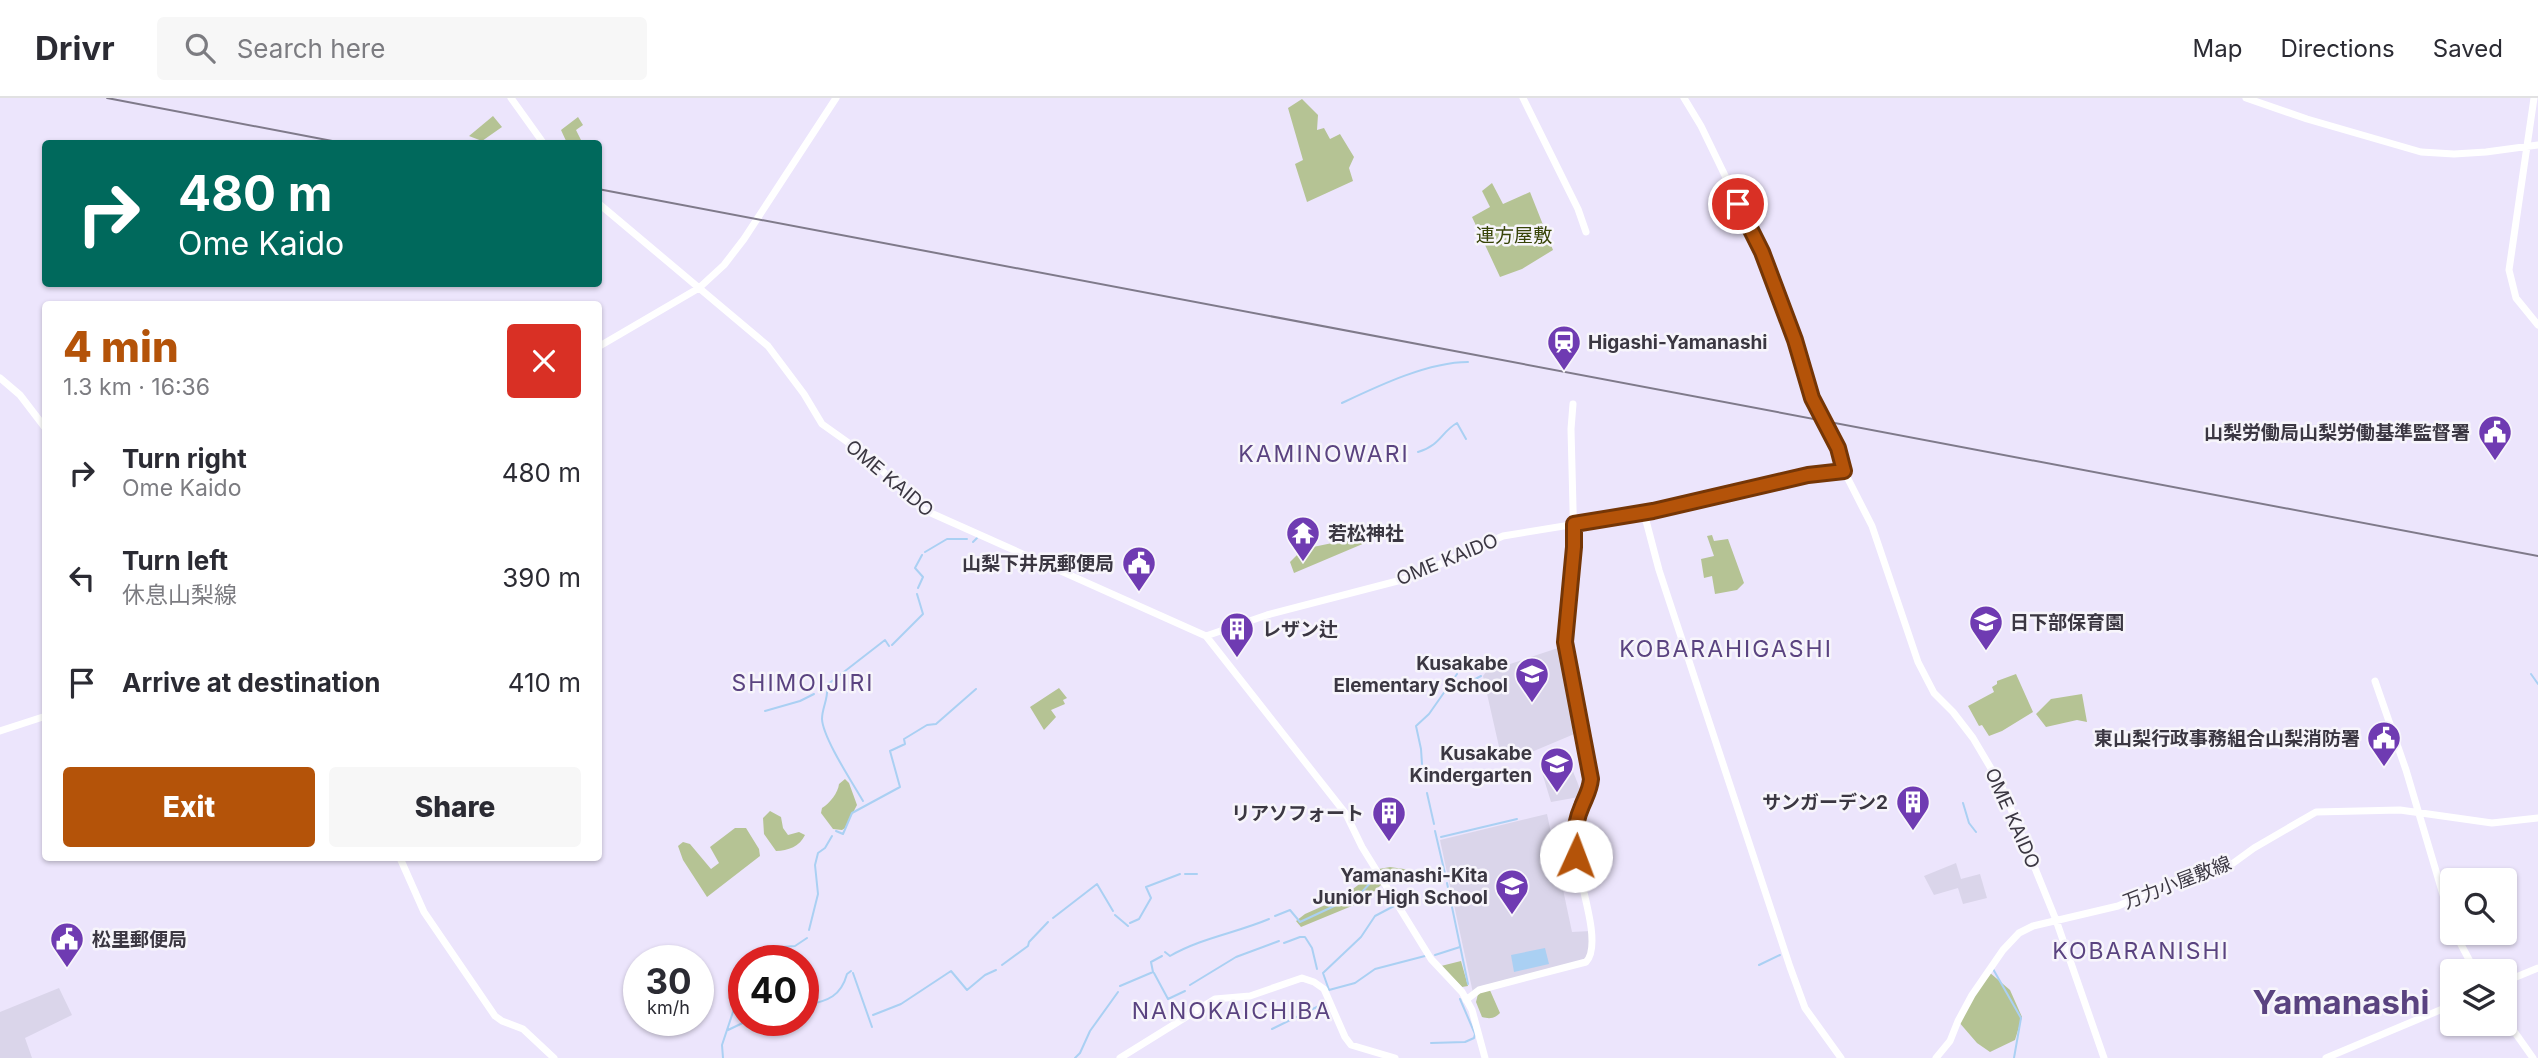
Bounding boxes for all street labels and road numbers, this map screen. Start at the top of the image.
street label: OME KAIDO [841,435,938,522]
street label: OME KAIDO [1393,529,1501,590]
street label: OME KAIDO [1980,764,2045,872]
street label: 万力小屋敷線 [2120,851,2235,914]

